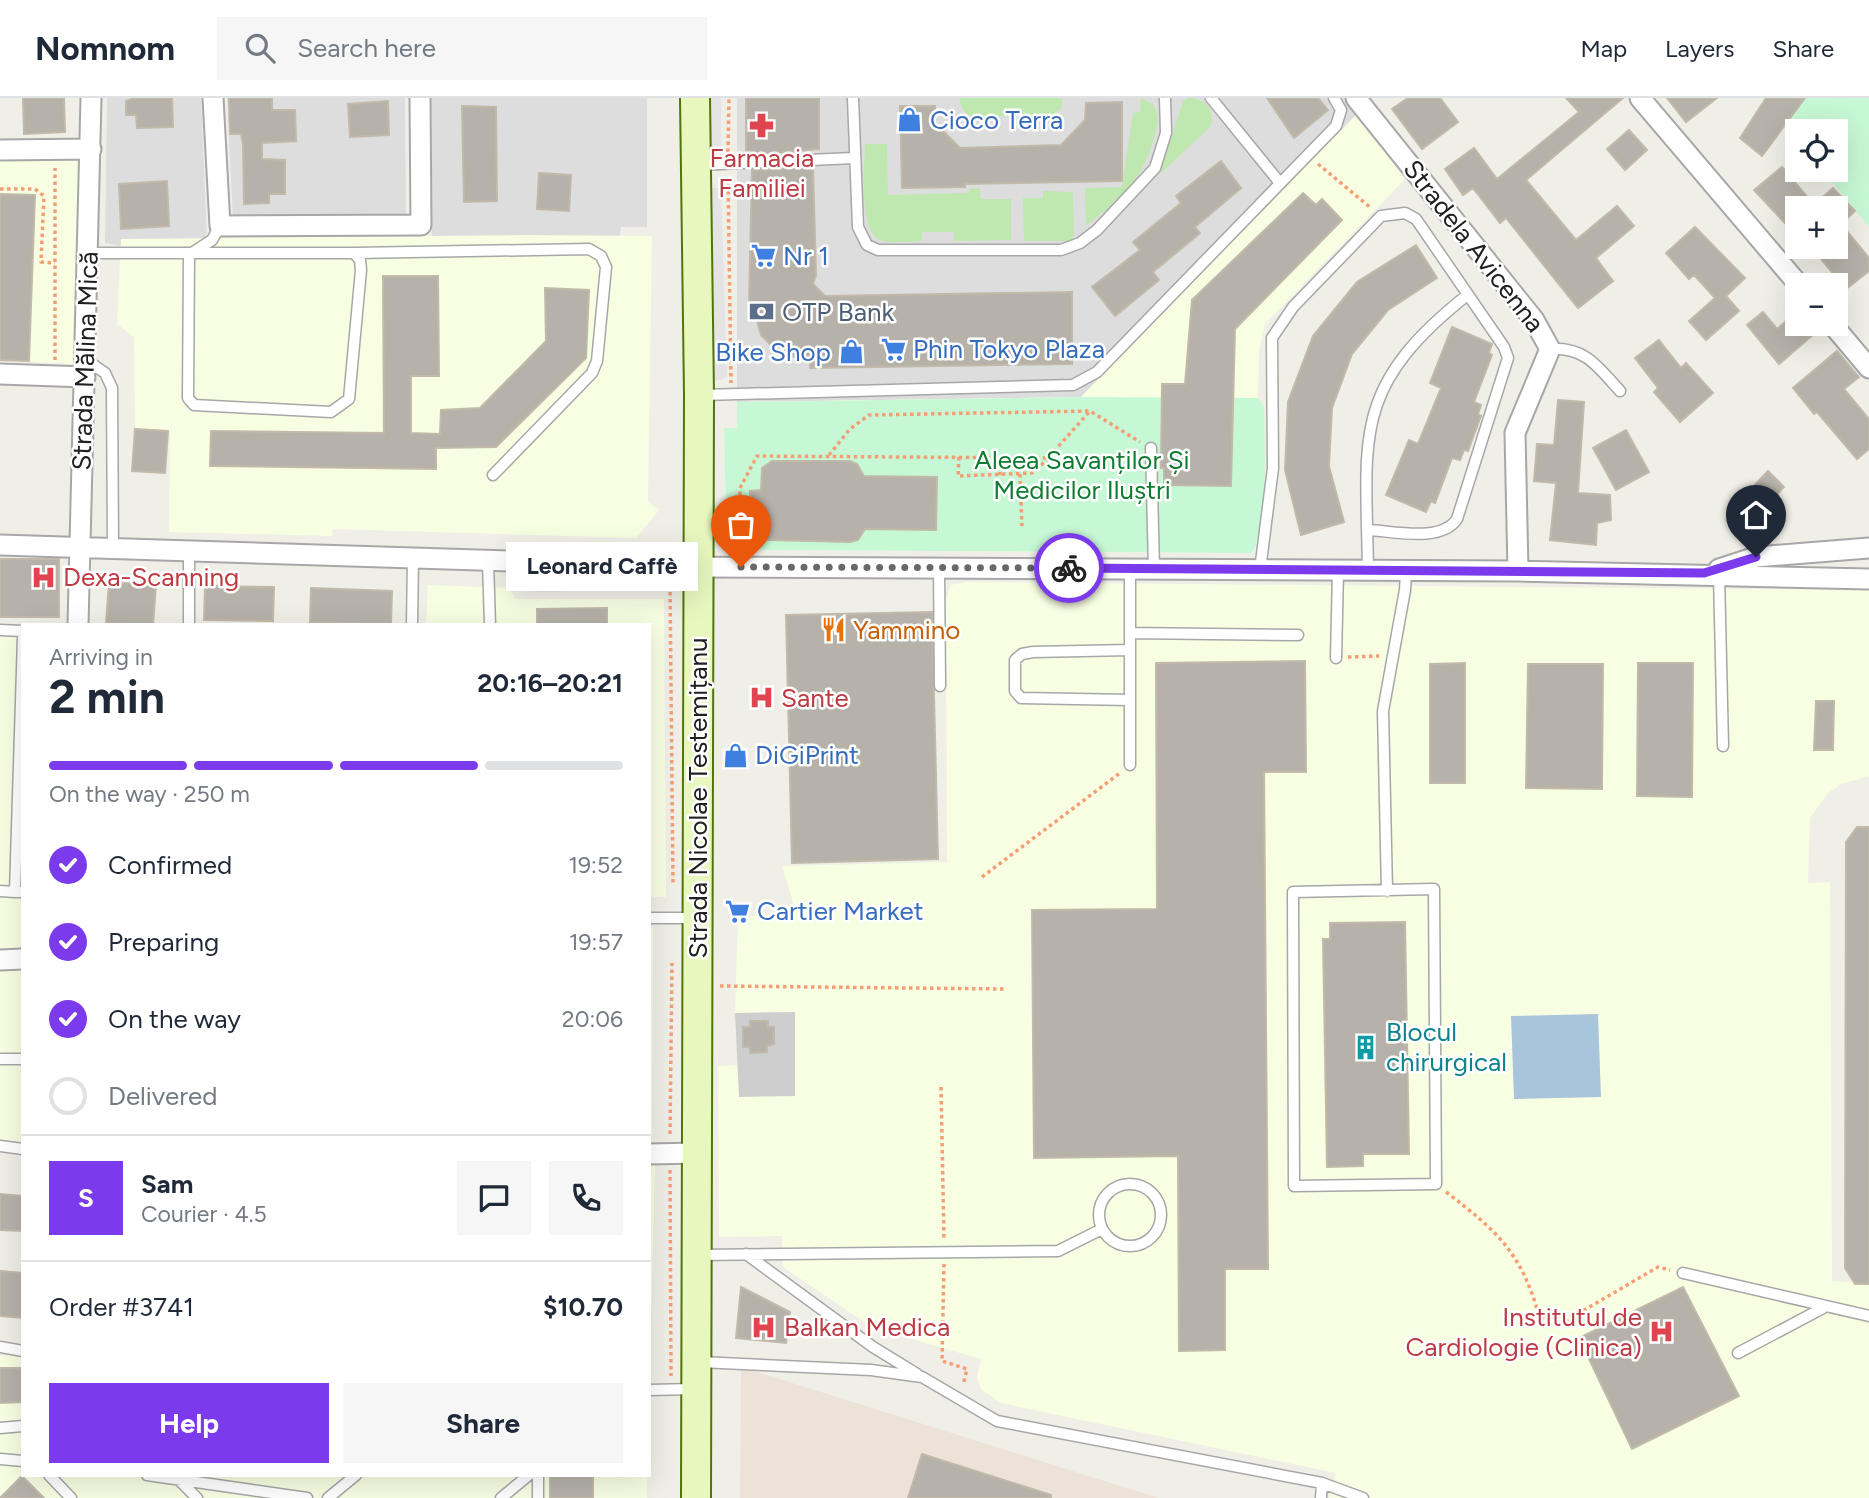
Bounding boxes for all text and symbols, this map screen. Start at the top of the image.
search box [217,17,707,80]
text: Nomnom [35,29,175,68]
icon: search [241,29,279,67]
text: Search here [297,32,436,64]
text: Map [1580,34,1627,63]
text: Layers [1665,34,1734,63]
text: Share [1772,34,1834,63]
place label: Cioco Terra [930,104,1063,136]
shop icon: Cioco Terra [896,106,924,134]
pharmacy icon: Farmacia Familiei [748,112,776,140]
map controls [1785,119,1848,336]
button: locate [1785,119,1848,182]
place label: Farmacia Familiei [710,142,814,204]
street label: Stradela Avicenna [1397,153,1551,339]
button: + [1785,196,1848,259]
place label: Nr 1 [783,240,829,272]
supermarket icon: Nr 1 [749,242,777,270]
street label: Strada Mălina Mică [65,251,105,471]
button: − [1785,273,1848,336]
place label: OTP Bank [782,296,894,328]
bank icon: OTP Bank [748,298,776,326]
place label: Phin Tokyo Plaza [913,333,1105,365]
supermarket icon: Phin Tokyo Plaza [879,335,907,363]
place label: Bike Shop [715,336,831,368]
shop icon: Bike Shop [837,338,865,366]
park label: Aleea Savanților Și Medicilor Iluștri [974,444,1190,506]
pin [1726,485,1786,557]
pin [711,495,771,567]
icon: home [1737,496,1775,534]
icon: bag [722,506,760,544]
courier [1034,533,1104,603]
callout: Leonard Caffè [506,542,699,592]
icon: bike [1050,549,1088,587]
text: Leonard Caffè [526,552,678,580]
place label: Dexa-Scanning [63,561,239,593]
hospital icon: Dexa-Scanning [29,563,57,591]
place label: Yammino [853,614,960,646]
restaurant icon: Yammino [819,616,847,644]
street label: Strada Nicolae Testemițanu [682,638,714,958]
text: Arriving in [49,643,153,671]
text: 20:16–20:21 [477,667,623,699]
text: 2 min [49,669,165,725]
place label: Sante [781,682,849,714]
hospital icon: Sante [747,684,775,712]
place label: DiGiPrint [755,739,859,771]
shop icon: DiGiPrint [721,741,749,769]
text: On the way · 250 m [49,780,250,808]
icon: check [49,846,87,884]
text: Confirmed [108,849,232,881]
text: 19:52 [569,851,623,879]
place label: Cartier Market [757,895,924,927]
supermarket icon: Cartier Market [723,897,751,925]
icon: check [49,923,87,961]
text: Preparing [108,926,219,958]
text: 19:57 [569,928,623,956]
icon: check [49,1000,87,1038]
text: On the way [108,1003,241,1035]
text: 20:06 [562,1005,623,1033]
place label: Blocul chirurgical [1386,1016,1507,1078]
building icon: Blocul chirurgical [1352,1033,1380,1061]
text: Delivered [108,1080,217,1112]
button: chat [457,1161,531,1235]
button: phone [549,1161,623,1235]
text: Sam [141,1168,193,1200]
text: S [78,1182,94,1214]
text: Courier · 4.5 [141,1200,267,1228]
text: Order #3741 [49,1291,194,1323]
text: $10.70 [543,1291,623,1323]
place label: Institutul de Cardiologie (Clinica) [1405,1301,1642,1363]
place label: Balkan Medica [784,1311,950,1343]
hospital icon: Balkan Medica [750,1313,778,1341]
hospital icon: Institutul de Cardiologie (Clinica) [1648,1318,1676,1346]
button: Help [49,1383,329,1463]
button: Share [343,1383,623,1463]

